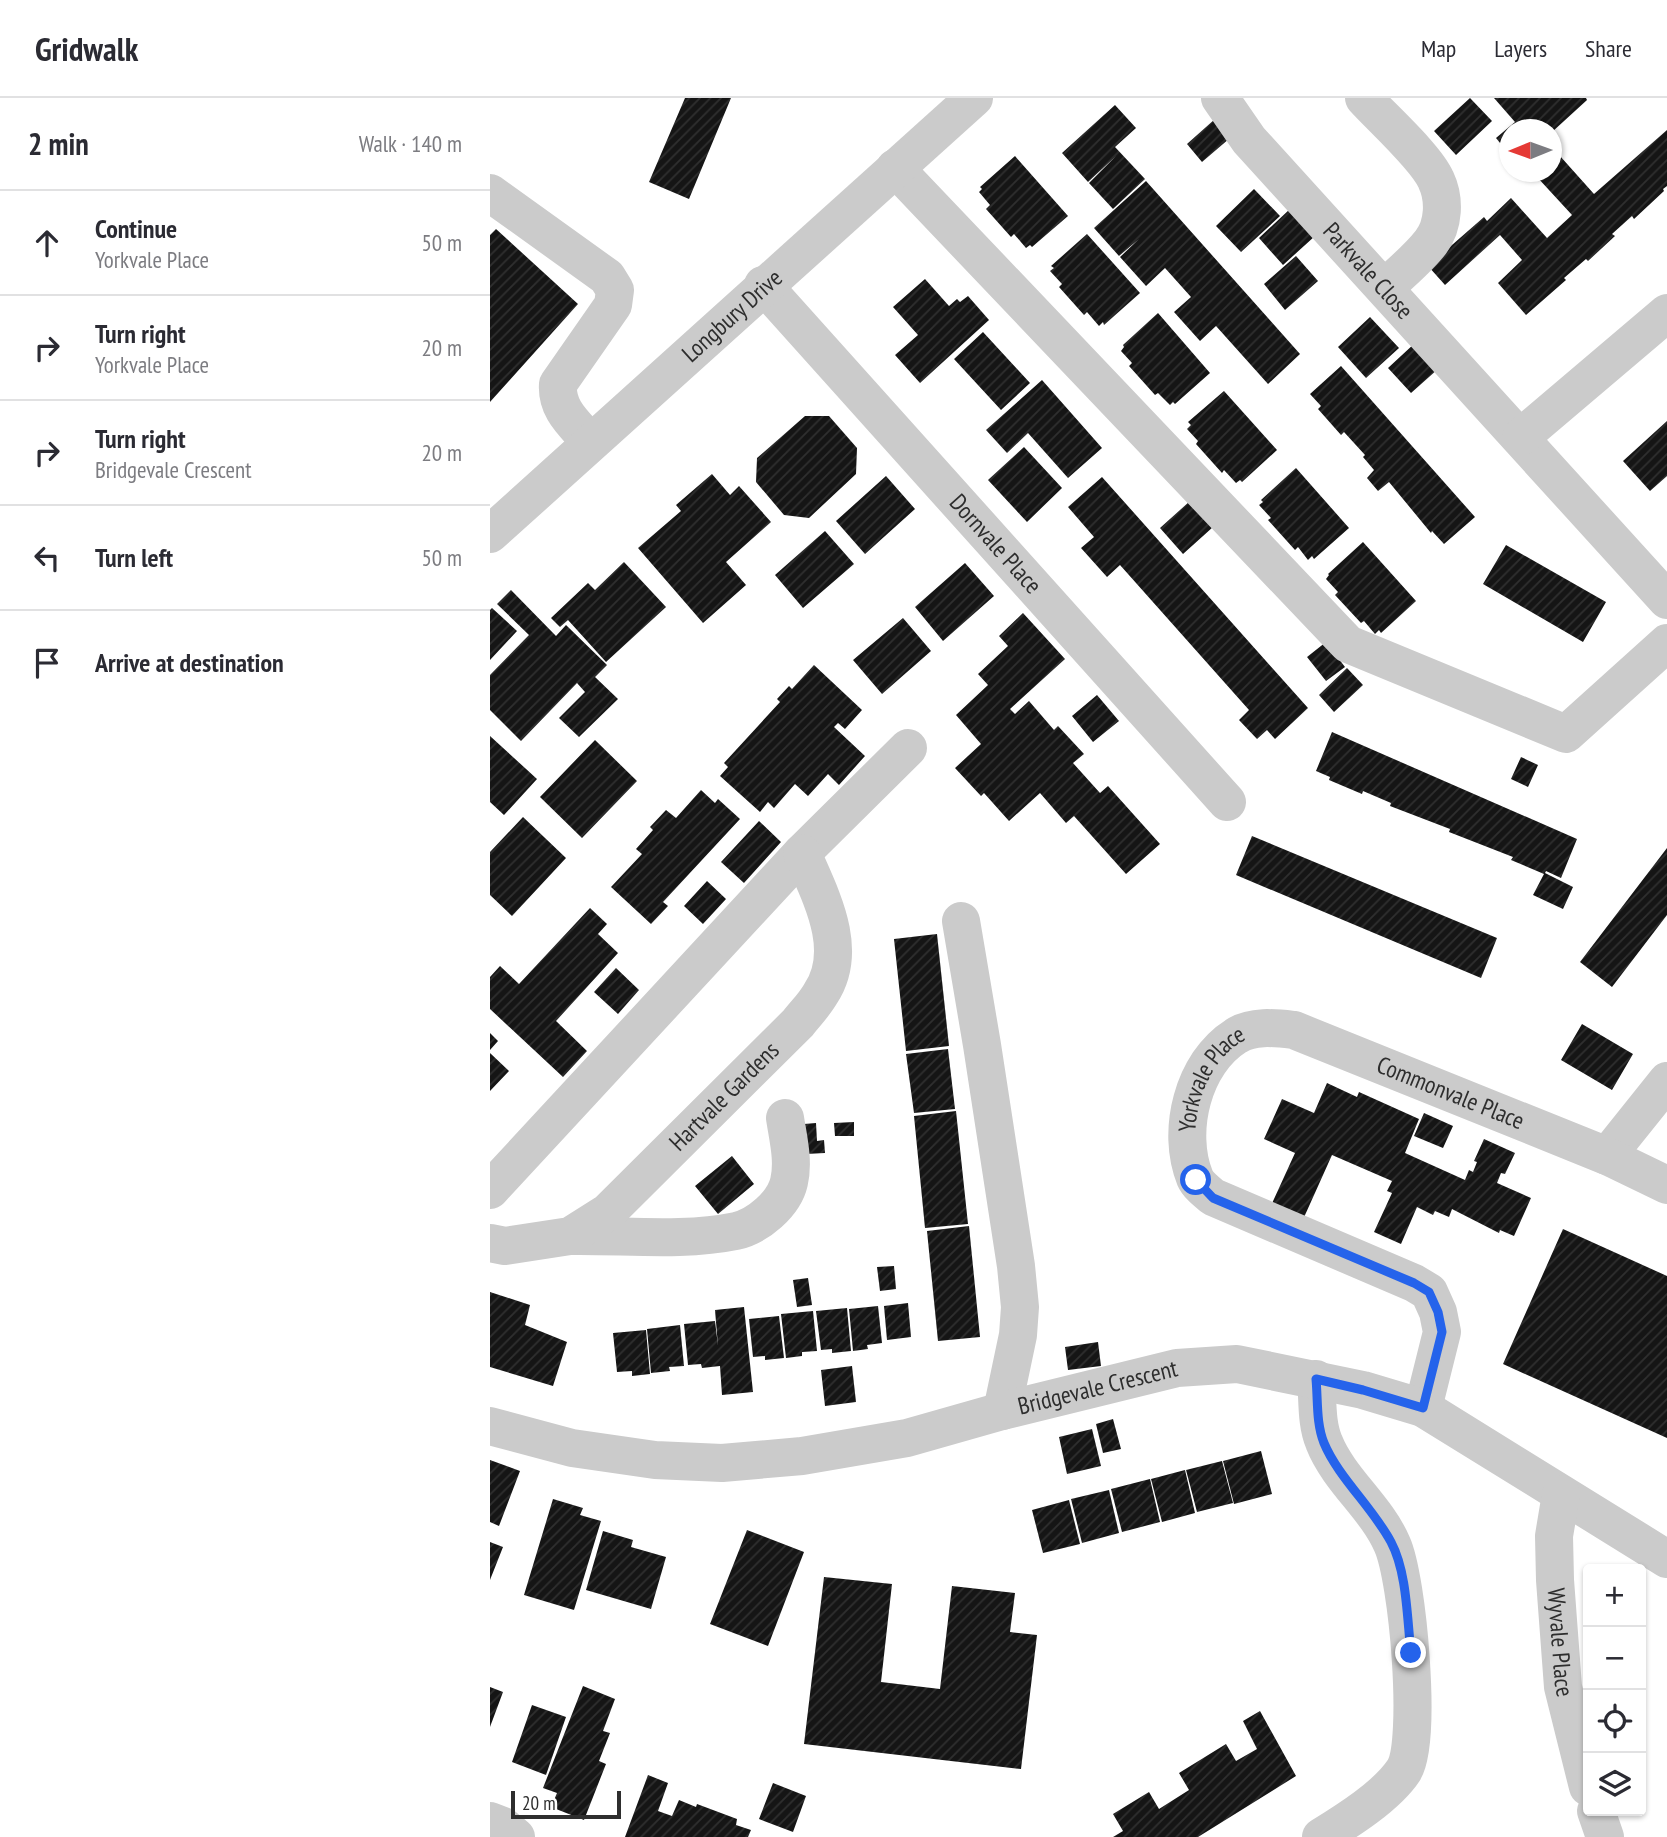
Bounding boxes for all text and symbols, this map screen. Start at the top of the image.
text: Gridwalk [35,27,138,70]
text: Map [1421,33,1456,64]
text: Layers [1494,33,1547,64]
text: Share [1585,33,1632,64]
north arrow [1499,119,1562,182]
text: 2 min [28,124,89,163]
text: Walk · 140 m [359,129,462,158]
text: Continue [95,212,177,245]
street label: Parkvale Close [1316,216,1420,326]
icon: ahead [28,224,66,262]
text: 50 m [421,228,462,257]
text: Yorkvale Place [95,245,209,274]
street label: Longbury Drive [675,262,789,369]
text: Turn right [95,317,186,350]
icon: right [28,329,66,367]
text: 20 m [421,333,462,362]
text: Yorkvale Place [95,350,209,379]
text: Turn right [95,422,186,455]
icon: right [28,434,66,472]
text: 20 m [421,438,462,467]
text: Bridgevale Crescent [95,455,252,484]
street label: Dornvale Place [943,487,1049,600]
icon: left [28,539,66,577]
text: Turn left [95,541,173,574]
text: 50 m [421,543,462,572]
icon: arrive [28,644,66,682]
text: Arrive at destination [95,646,284,679]
street label: Yorkvale Place [1171,1018,1250,1133]
street label: Hartvale Gardens [662,1035,785,1157]
street label: Commonvale Place [1372,1049,1529,1136]
route start [1180,1164,1211,1195]
street label: Bridgevale Crescent [1015,1352,1181,1422]
map controls [1583,1564,1646,1816]
button: + [1583,1564,1646,1627]
street label: Wyvale Place [1541,1587,1581,1700]
button: − [1583,1627,1646,1690]
route end [1395,1637,1426,1668]
button: locate [1583,1690,1646,1753]
button: layers [1583,1753,1646,1816]
scale bar [511,1788,621,1820]
text: 20 m [522,1791,556,1815]

